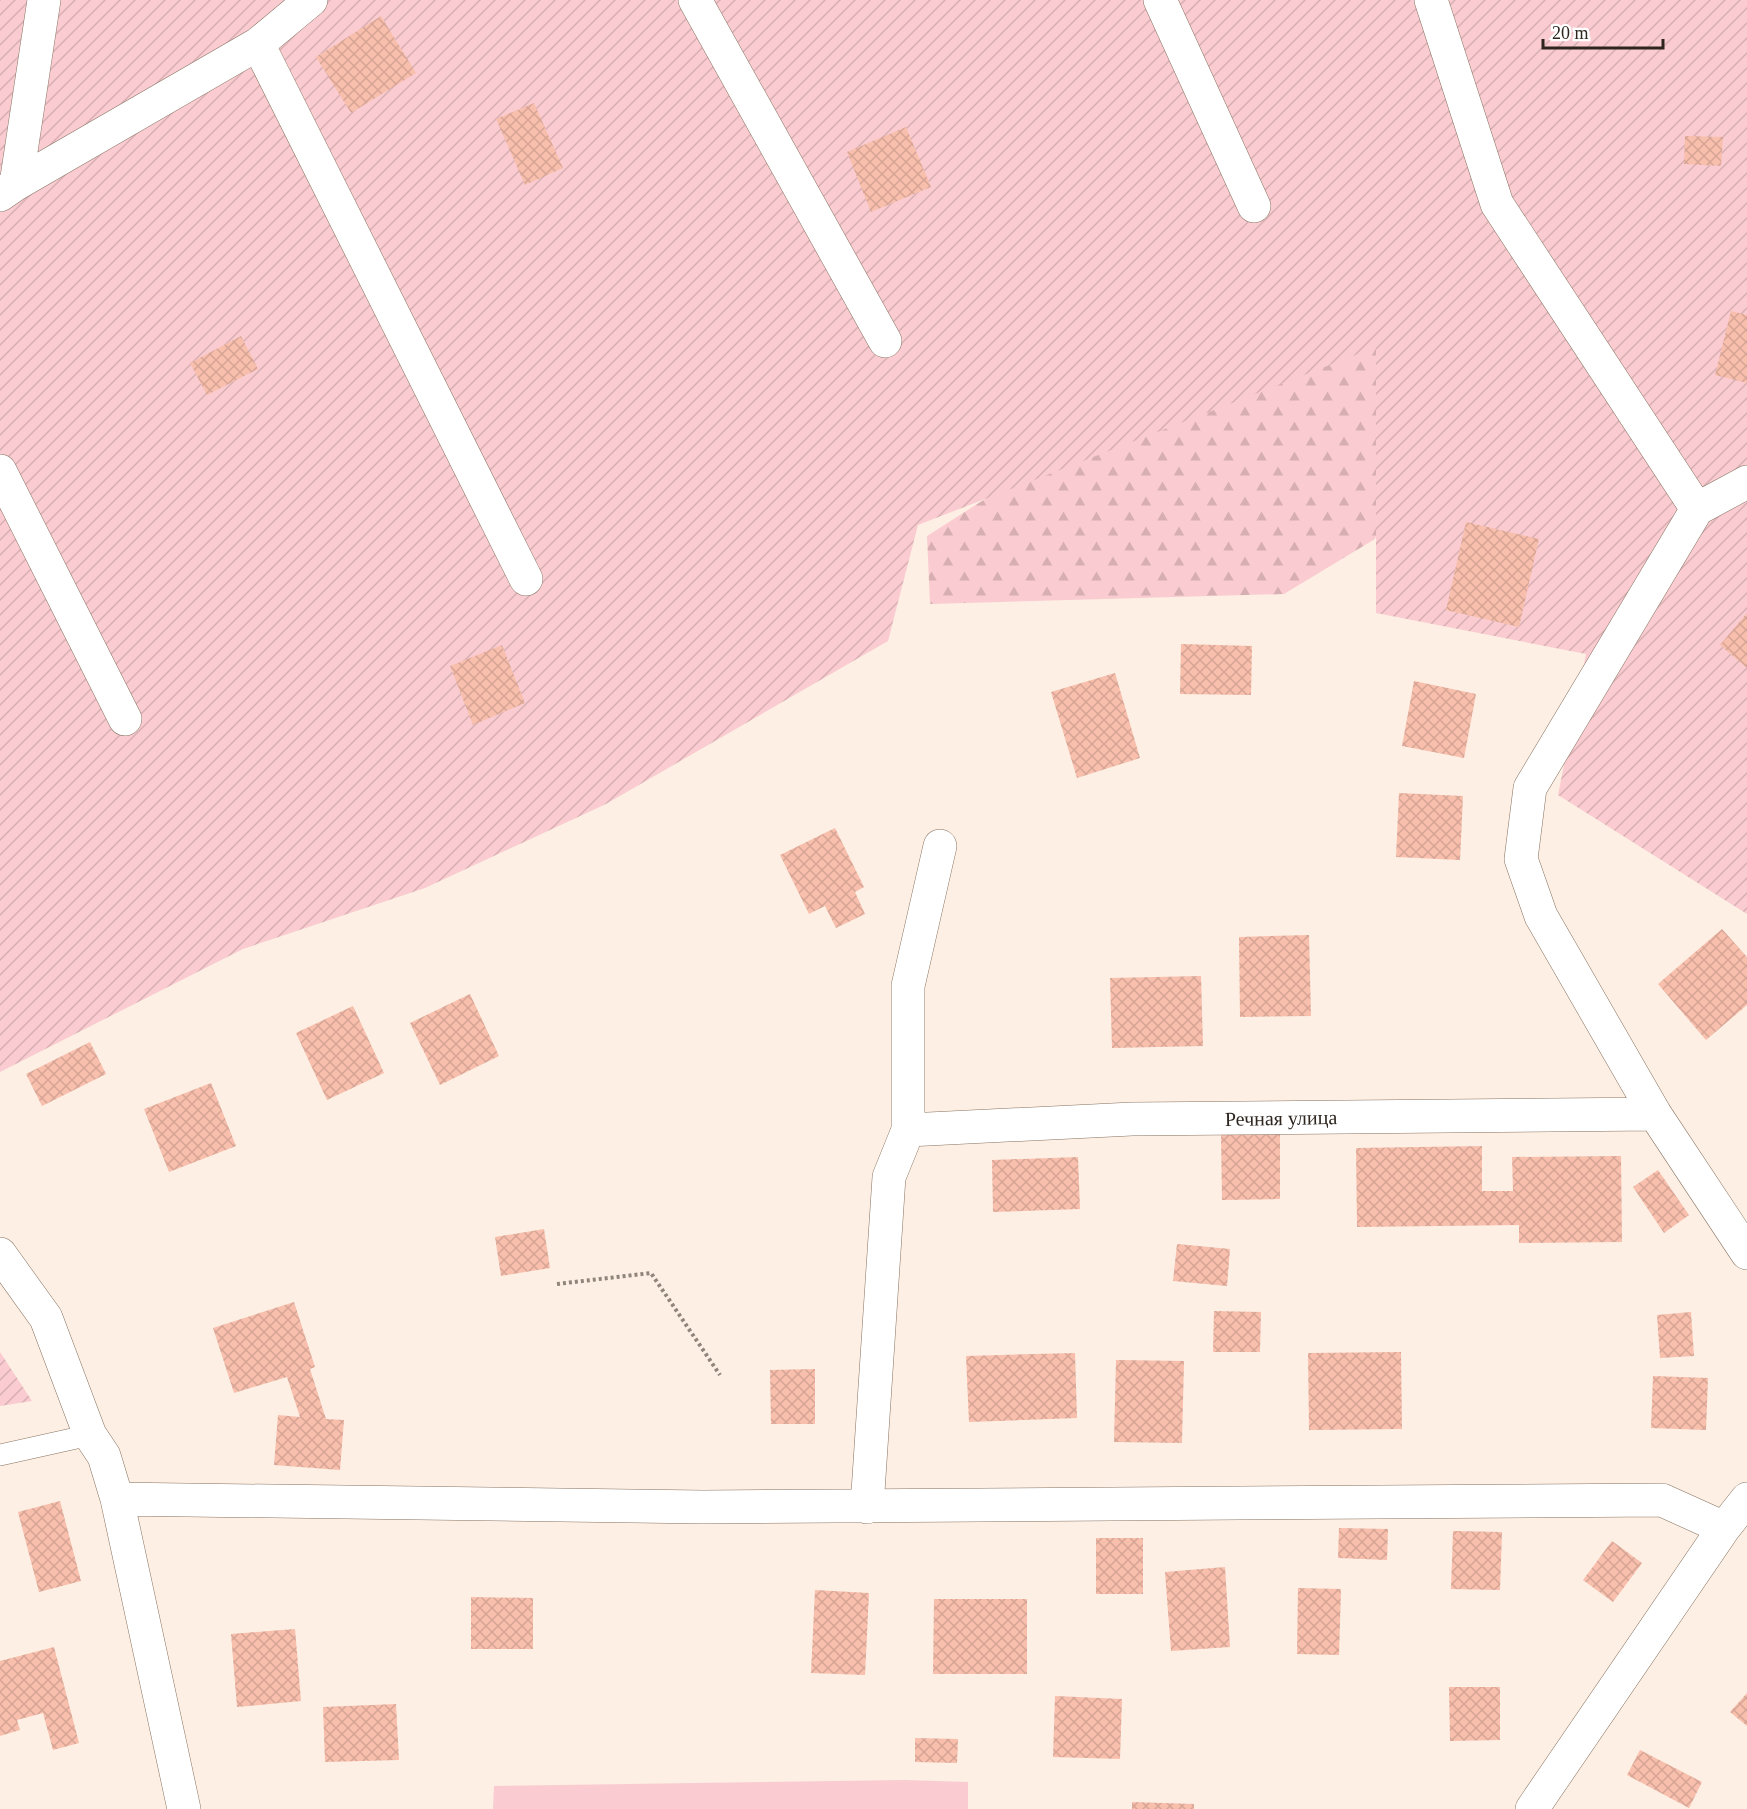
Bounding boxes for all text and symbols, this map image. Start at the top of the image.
scale bar [1543,12,1663,50]
text: 20 m [1552,23,1589,43]
street label: Речная улица [1225,1106,1338,1131]

